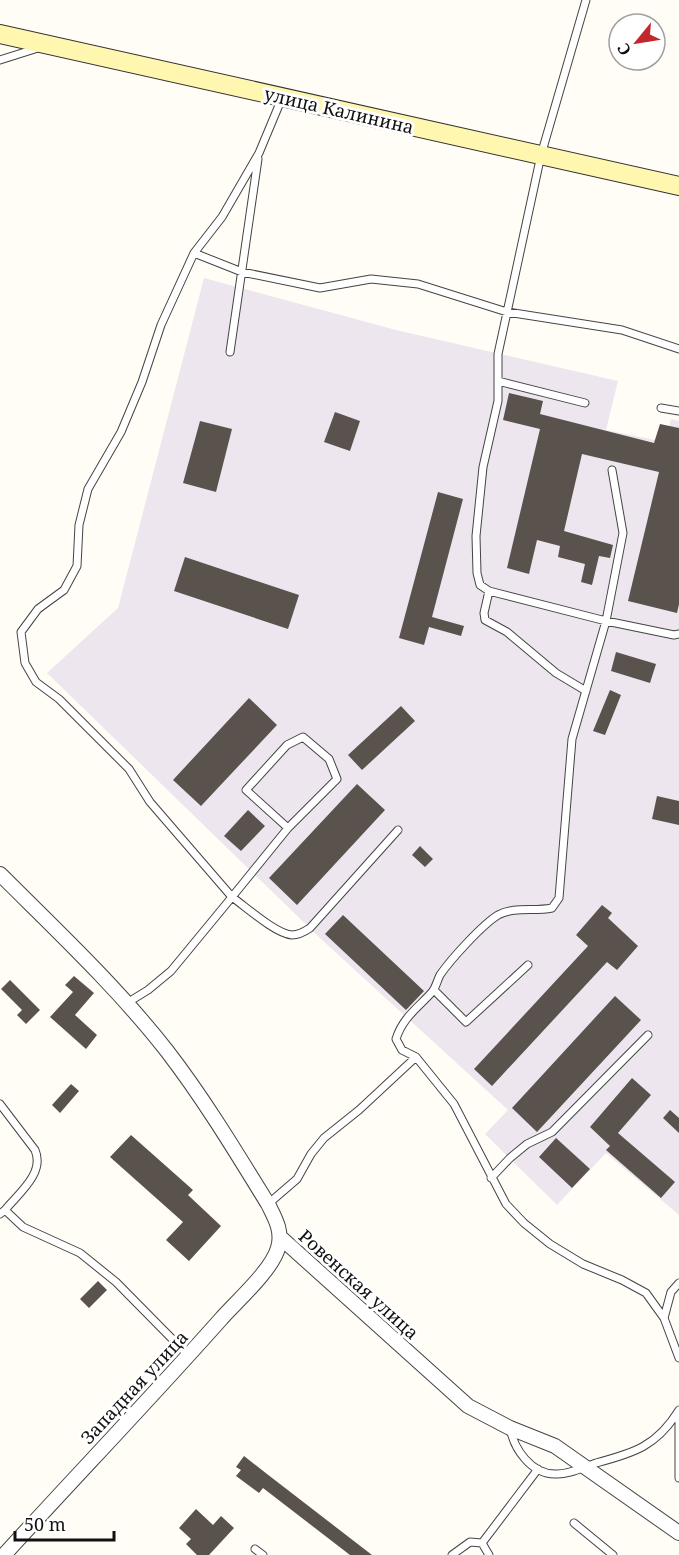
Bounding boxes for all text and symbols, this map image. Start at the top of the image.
north arrow [607,12,667,72]
text: С [612,39,636,60]
street label: улица Калинина [262,81,416,139]
street label: Ровенская улица [294,1224,424,1344]
street label: Западная улица [75,1325,193,1449]
scale bar [15,1504,114,1542]
text: 50 m [24,1512,66,1536]

